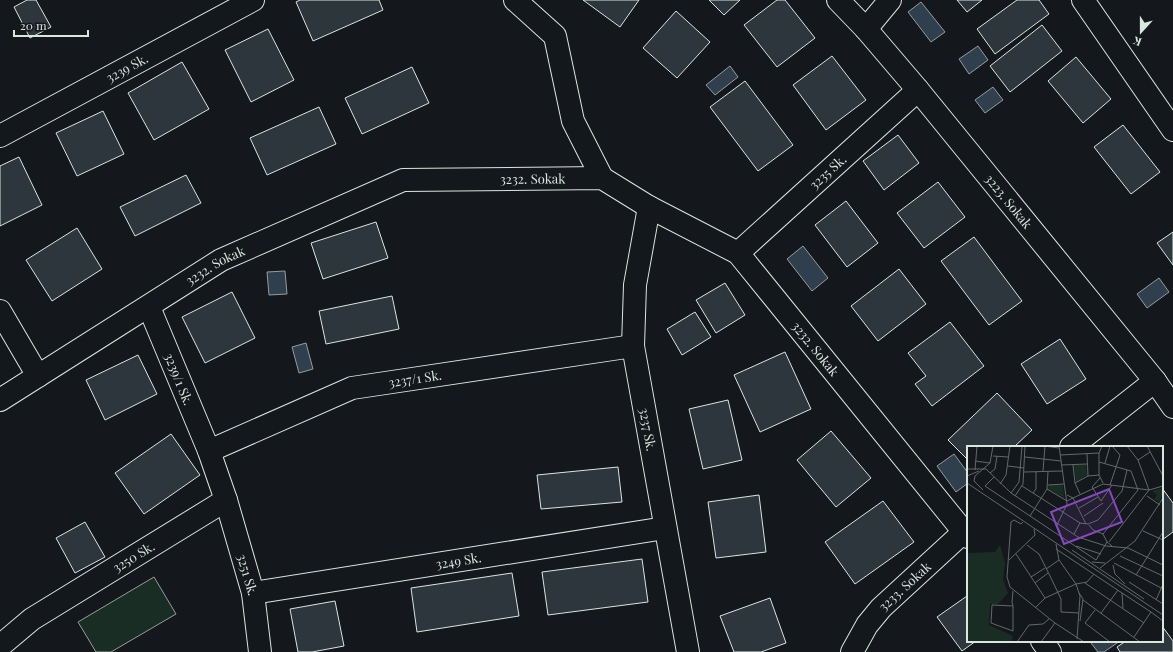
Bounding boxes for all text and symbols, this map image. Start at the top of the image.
scale bar [14,12,88,38]
north arrow [1121,12,1161,52]
text: 20 m [20,17,47,33]
text: K [1131,33,1144,50]
street label: 3239 Sk. [103,49,151,86]
street label: 3235 Sk. [805,150,849,192]
street label: 3232. Sokak [500,169,566,187]
street label: 3223. Sokak [982,170,1037,232]
street label: 3232. Sokak [182,241,248,288]
street label: 3232. Sokak [789,318,844,380]
street label: 3239/1 Sk. [161,350,198,407]
street label: 3237/1 Sk. [387,366,443,390]
street label: 3237 Sk. [636,406,661,452]
inset map [967,446,1163,642]
street label: 3250 Sk. [109,537,157,576]
street label: 3249 Sk. [434,548,482,572]
street label: 3251 Sk. [234,552,262,597]
street label: 3233. Sokak [875,557,935,614]

